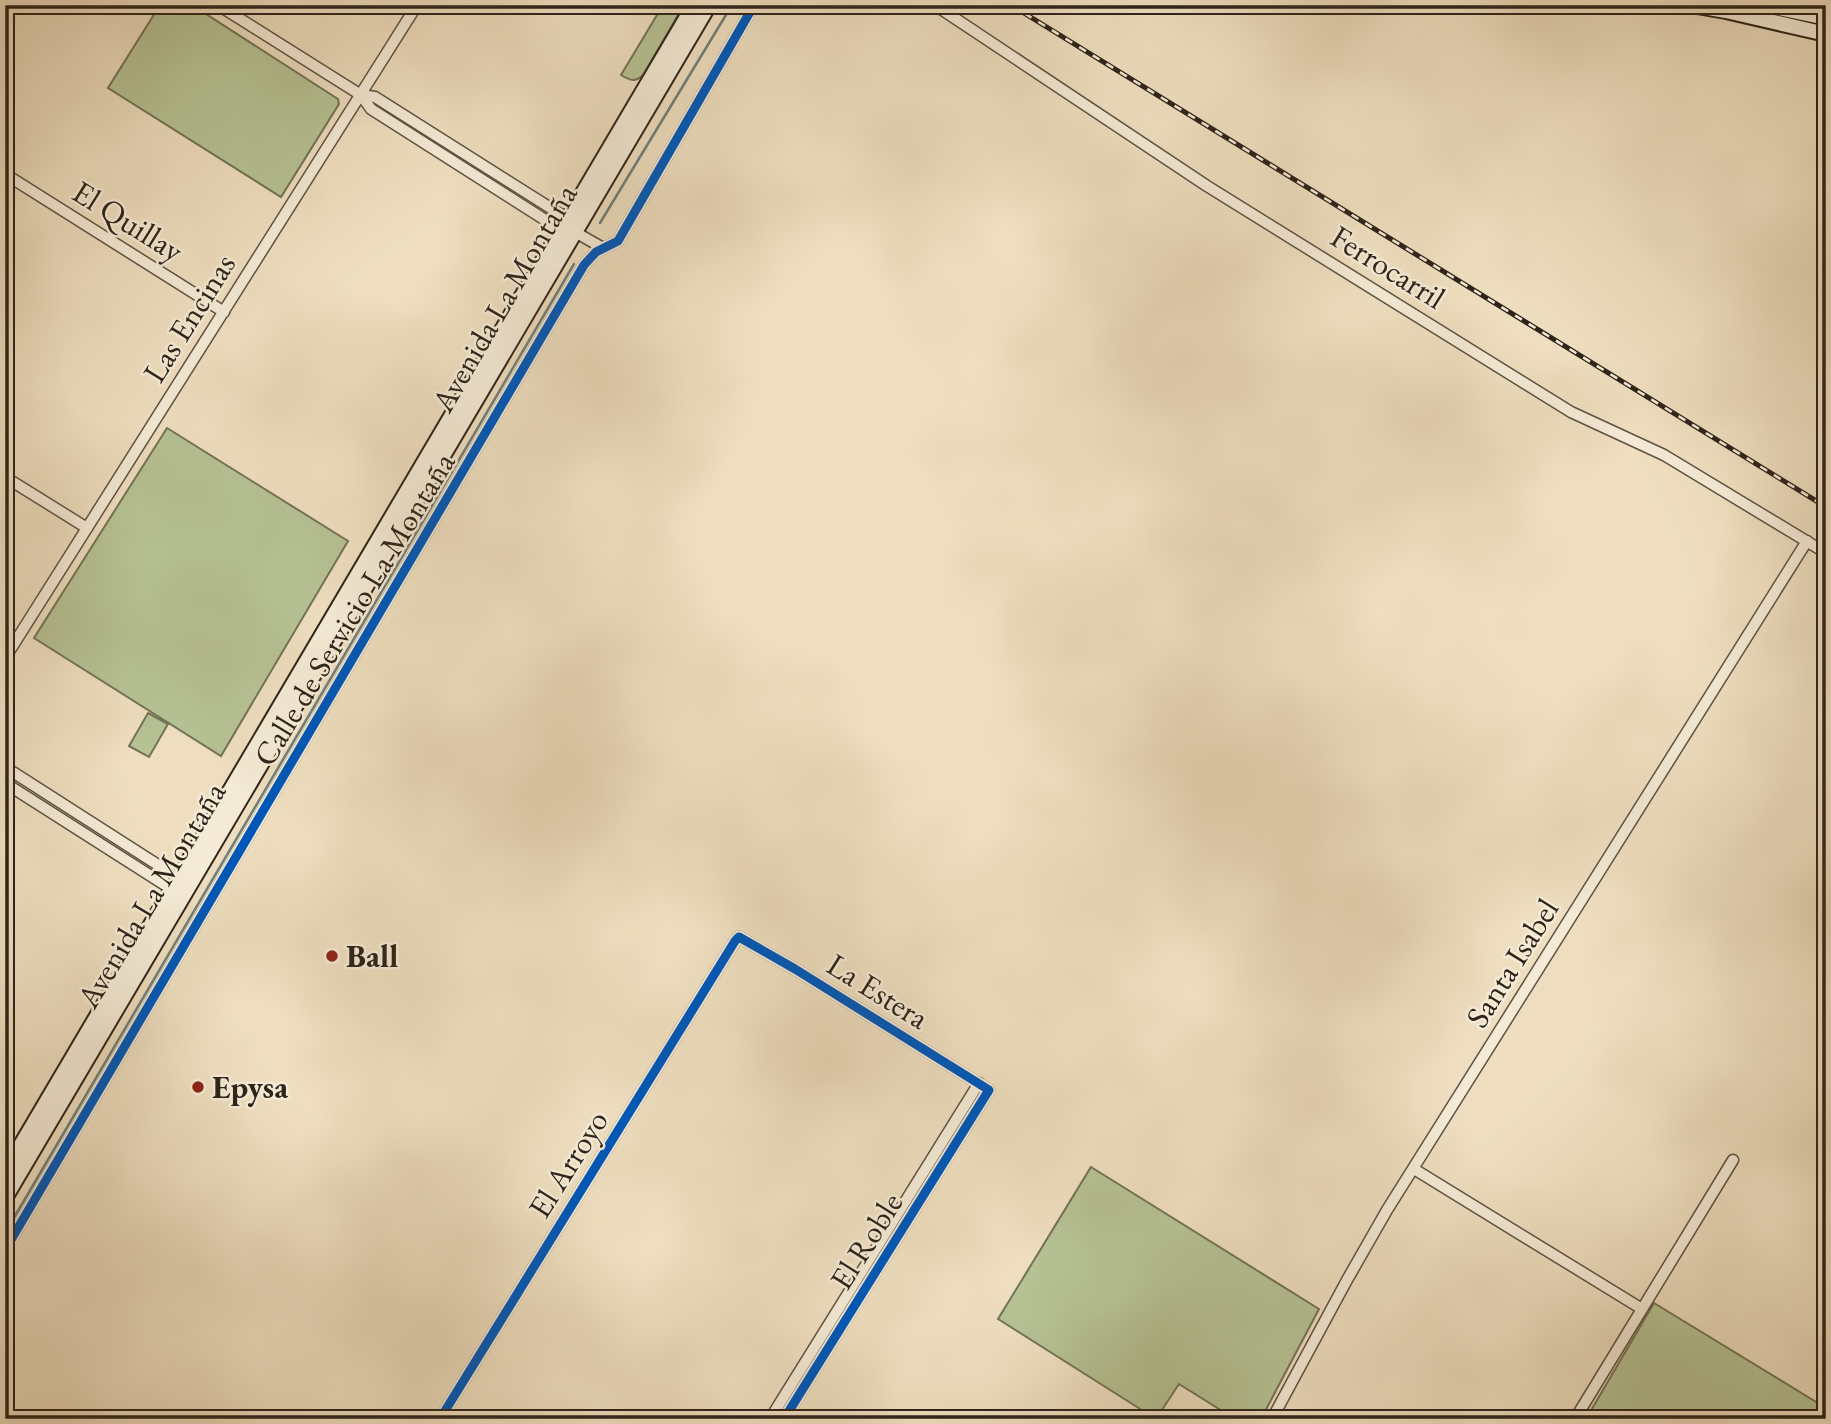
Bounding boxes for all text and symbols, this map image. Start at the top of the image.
street label: El Quillay [65,171,192,272]
street label: Avenida La Montaña [421,176,587,421]
street label: Ferrocarril [1323,215,1453,319]
street label: Las Encinas [133,246,245,390]
street label: Calle de Servicio La Montaña [244,444,465,774]
street label: Avenida La Montaña [66,774,235,1017]
street label: Santa Isabel [1456,890,1568,1035]
place label: Ball [346,935,398,977]
street label: La Estera [819,943,937,1039]
marker: Ball [324,948,340,964]
place label: Epysa [212,1066,289,1108]
marker: Epysa [190,1079,206,1095]
street label: El Arroyo [518,1102,618,1226]
street label: El Roble [820,1185,912,1297]

